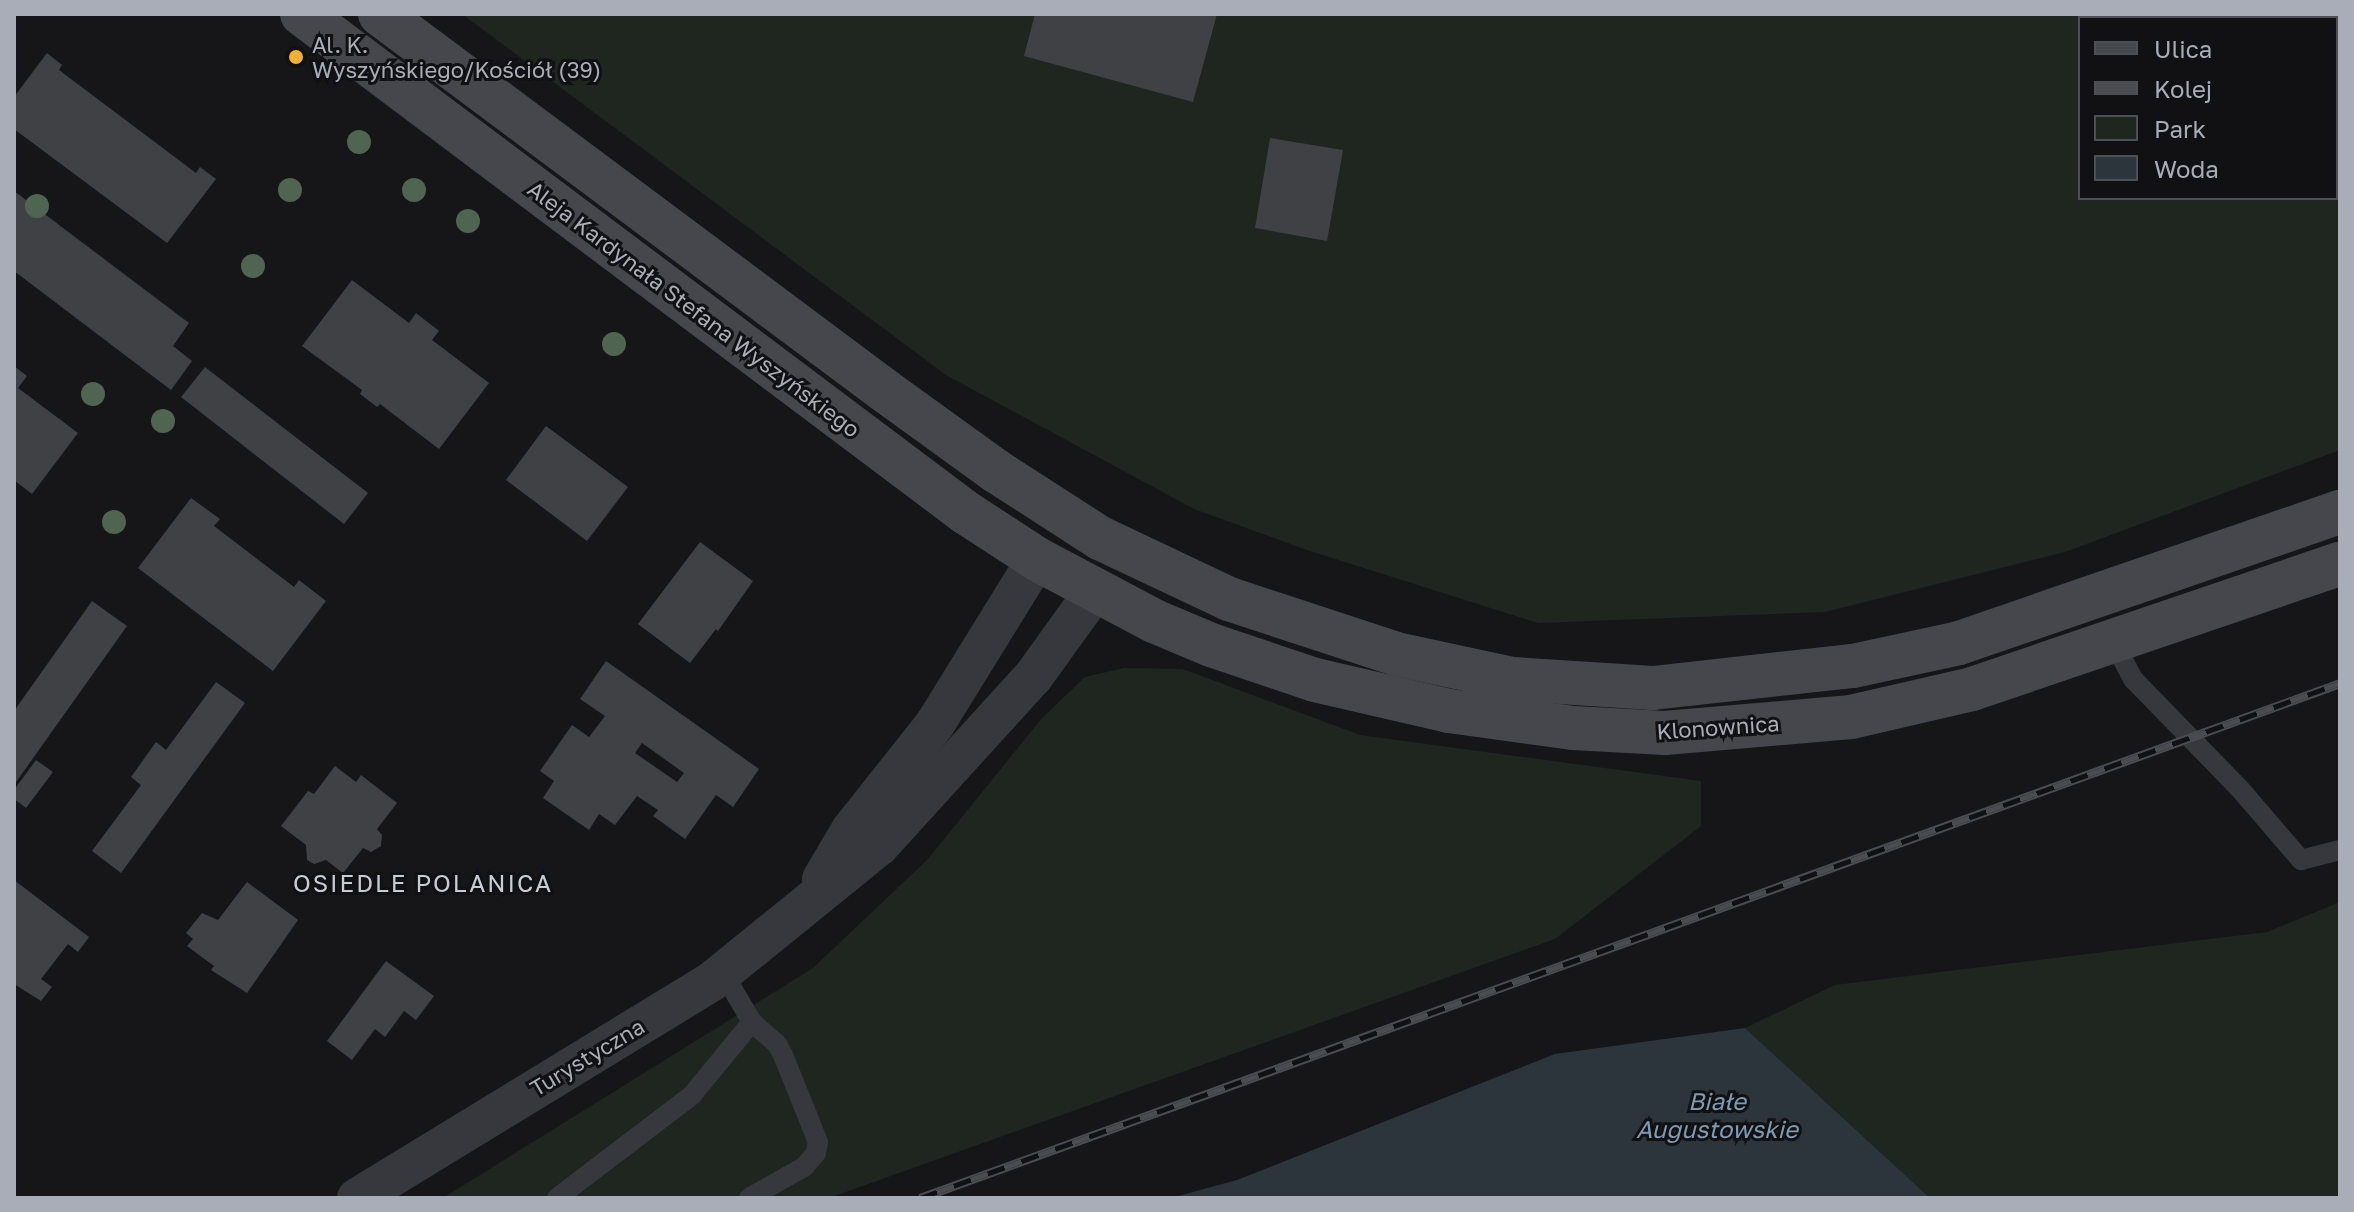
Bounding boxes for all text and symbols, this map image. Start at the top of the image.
legend [2078,16,2338,200]
place label: Al. K. Wyszyńskiego/Kościół (39) [312,31,601,82]
text: Ulica [2154,34,2212,63]
marker: Al. K. Wyszyńskiego/Kościół (39) [287,48,305,66]
text: Kolej [2154,74,2212,103]
text: Park [2154,114,2206,143]
text: Woda [2154,154,2219,183]
street label: Aleja Kardynała Stefana Wyszyńskiego [523,175,865,443]
street label: Klonownica [1656,710,1780,744]
district label: OSIEDLE POLANICA [293,869,553,897]
street label: Turystyczna [525,1013,649,1101]
water label: Białe Augustowskie [1636,1087,1798,1143]

